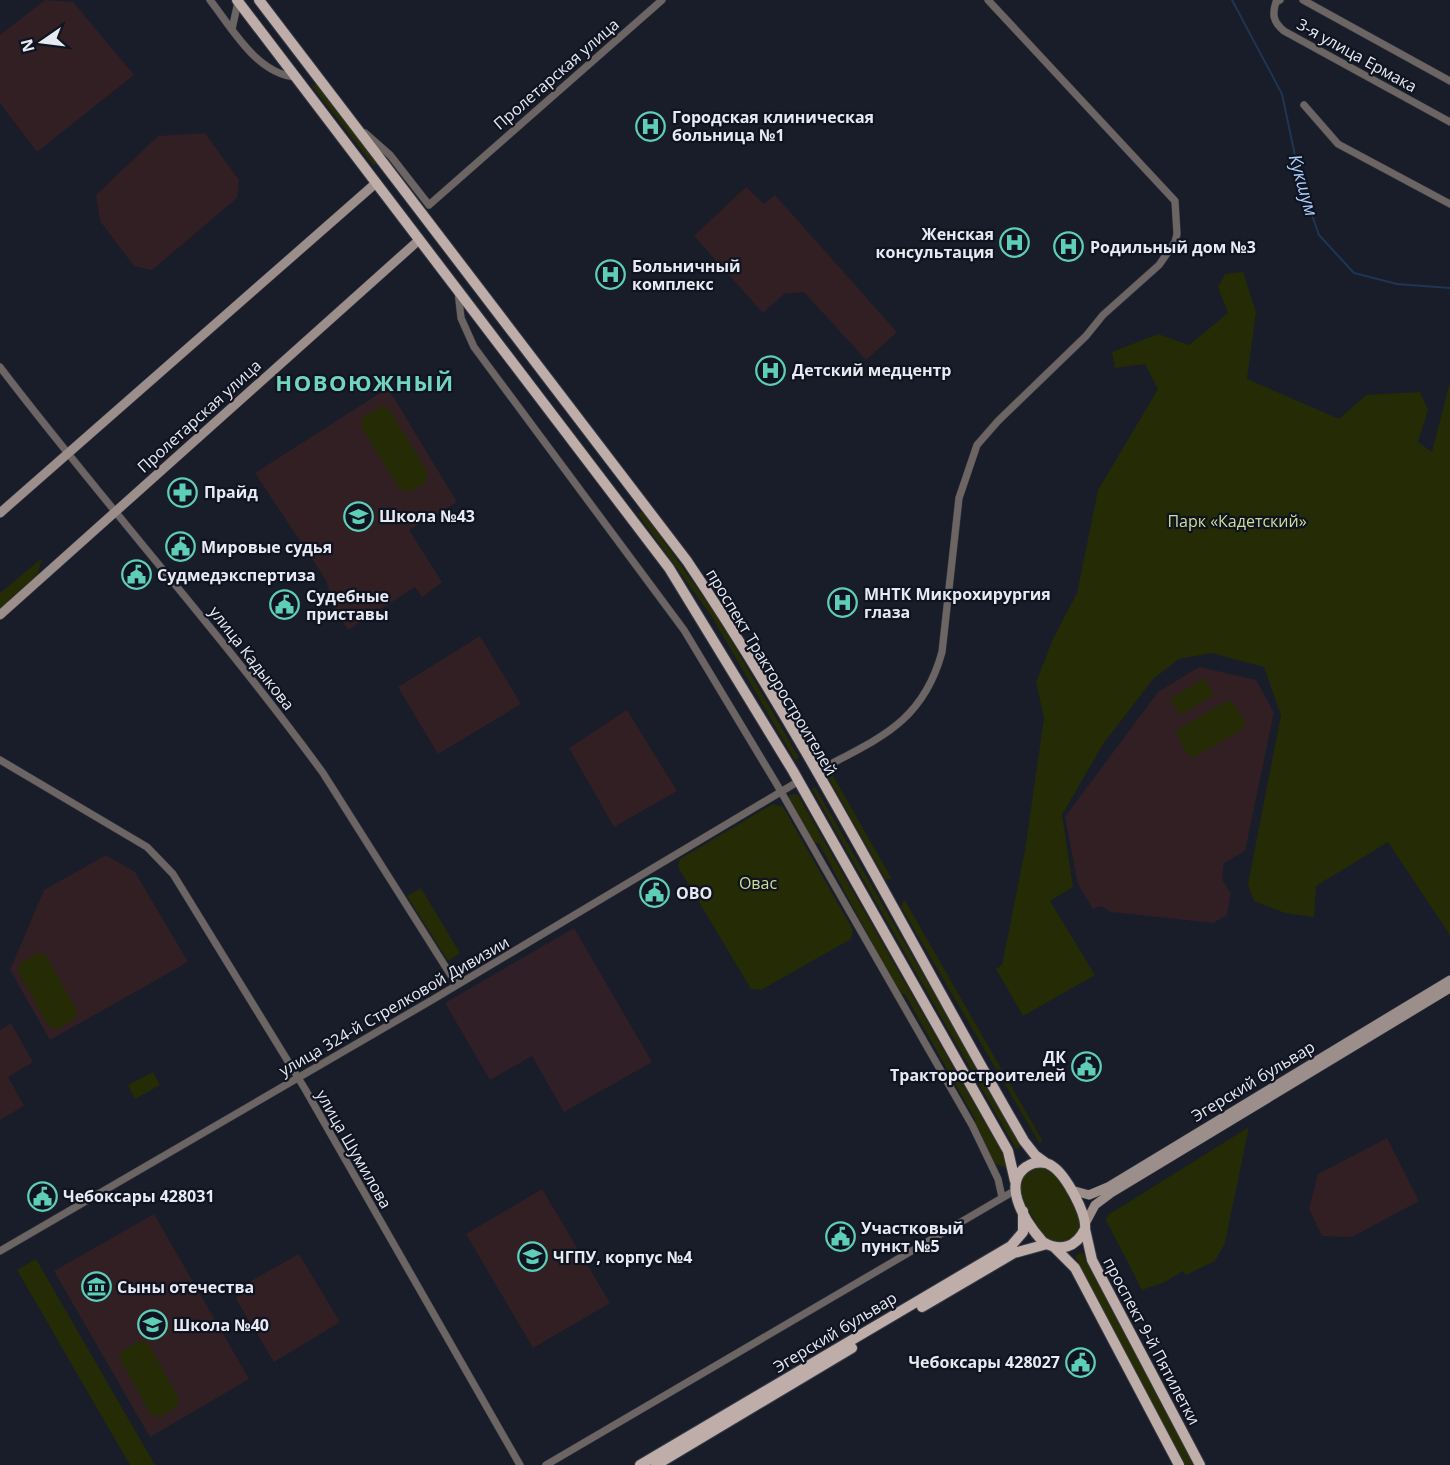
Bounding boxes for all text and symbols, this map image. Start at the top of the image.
north arrow [12,12,72,72]
street label: Пролетарская улица [489,13,623,135]
street label: 3-я улица Ермака [1293,13,1421,97]
text: N [15,37,40,55]
place label: Городская клиническая больница №1 [672,106,874,146]
hospital icon: Городская клиническая больница №1 [635,110,667,142]
water label: Кукшум [1284,151,1324,219]
place label: Женская консультация [876,223,994,263]
hospital icon: Женская консультация [999,227,1031,259]
hospital icon: Родильный дом №3 [1053,231,1085,263]
place label: Родильный дом №3 [1090,236,1256,258]
place label: Больничный комплекс [632,255,741,295]
hospital icon: Больничный комплекс [595,259,627,291]
street label: Пролетарская улица [132,354,266,478]
hospital icon: Детский медцентр [755,354,787,386]
place label: Детский медцентр [792,359,951,381]
district label: НОВОЮЖНЫЙ [275,367,455,397]
pharmacy icon: Прайд [167,476,199,508]
place label: Прайд [204,481,258,503]
school or university icon: Школа №43 [342,500,374,532]
place label: Школа №43 [379,505,475,527]
park label: Парк «Кадетский» [1167,510,1307,532]
public building icon: Мировые судья [164,531,196,563]
place label: Мировые судья [201,536,332,558]
public building icon: Судмедэкспертиза [120,559,152,591]
place label: Судмедэкспертиза [157,564,316,586]
street label: проспект Тракторостроителей [701,564,843,780]
place label: МНТК Микрохирургия глаза [864,583,1051,623]
place label: Судебные приставы [306,585,389,625]
hospital icon: МНТК Микрохирургия глаза [827,587,859,619]
public building icon: Судебные приставы [269,589,301,621]
street label: улица Кадыкова [204,601,300,715]
park label: Овас [739,872,777,894]
public building icon: ОВО [639,877,671,909]
place label: ОВО [676,882,712,904]
street label: улица 324-й Стрелковой Дивизии [275,931,513,1081]
street label: Эгерский бульвар [1187,1035,1319,1127]
place label: ДК Тракторостроителей [890,1046,1066,1086]
public building icon: ДК Тракторостроителей [1071,1050,1103,1082]
street label: улица Шумилова [311,1086,397,1212]
public building icon: Чебоксары 428031 [26,1180,58,1212]
place label: Чебоксары 428031 [63,1185,215,1207]
place label: Участковый пункт №5 [861,1217,964,1257]
public building icon: Участковый пункт №5 [824,1221,856,1253]
school or university icon: ЧГПУ, корпус №4 [516,1241,548,1273]
place label: ЧГПУ, корпус №4 [553,1246,692,1268]
street label: проспект 9-й Пятилетки [1098,1253,1206,1429]
museum icon: Сыны отечества [80,1271,112,1303]
place label: Сыны отечества [117,1276,254,1298]
street label: Эгерский бульвар [769,1286,901,1378]
school or university icon: Школа №40 [136,1309,168,1341]
place label: Школа №40 [173,1314,269,1336]
public building icon: Чебоксары 428027 [1065,1346,1097,1378]
place label: Чебоксары 428027 [908,1351,1060,1373]

